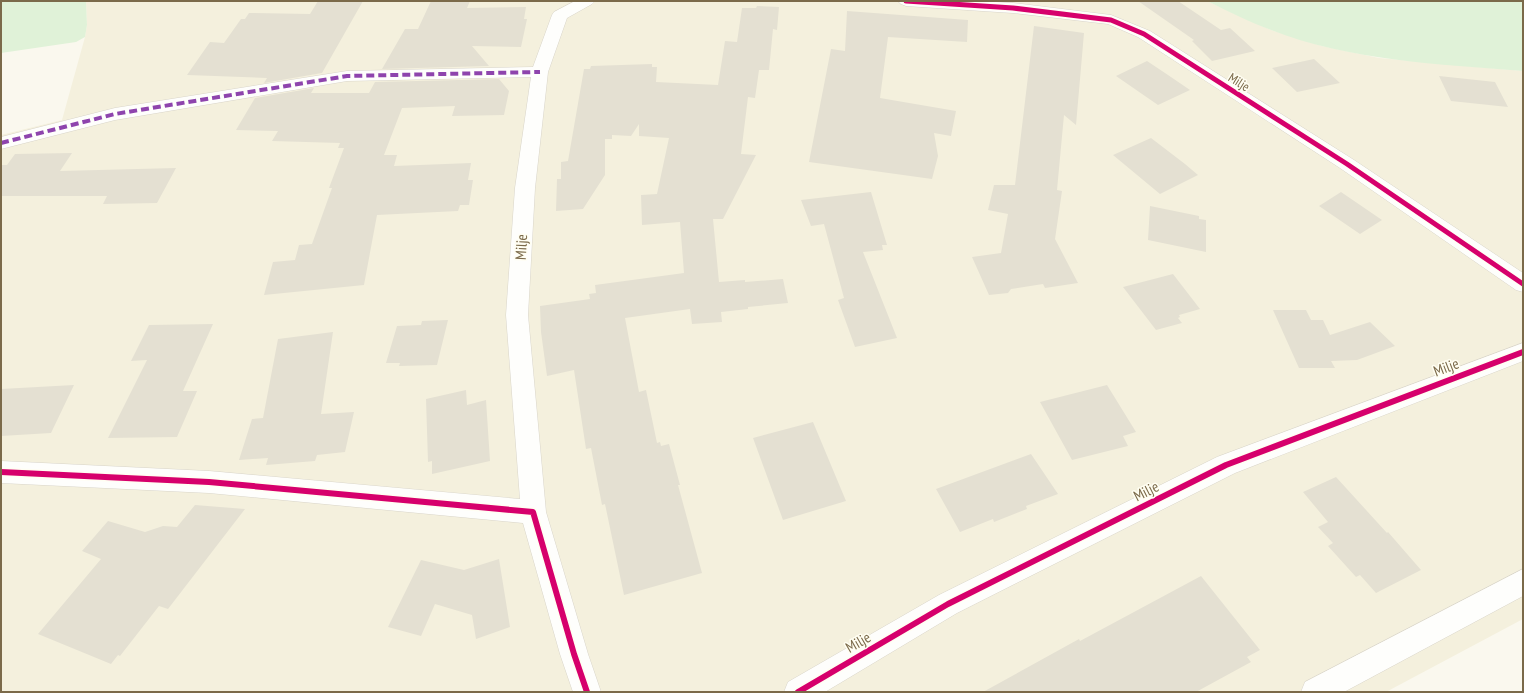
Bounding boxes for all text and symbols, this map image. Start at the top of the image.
street label: Milje [1225,69,1253,95]
street label: Milje [511,234,531,260]
street label: Milje [1431,354,1461,380]
street label: Milje [1130,477,1162,505]
street label: Milje [842,627,874,657]

